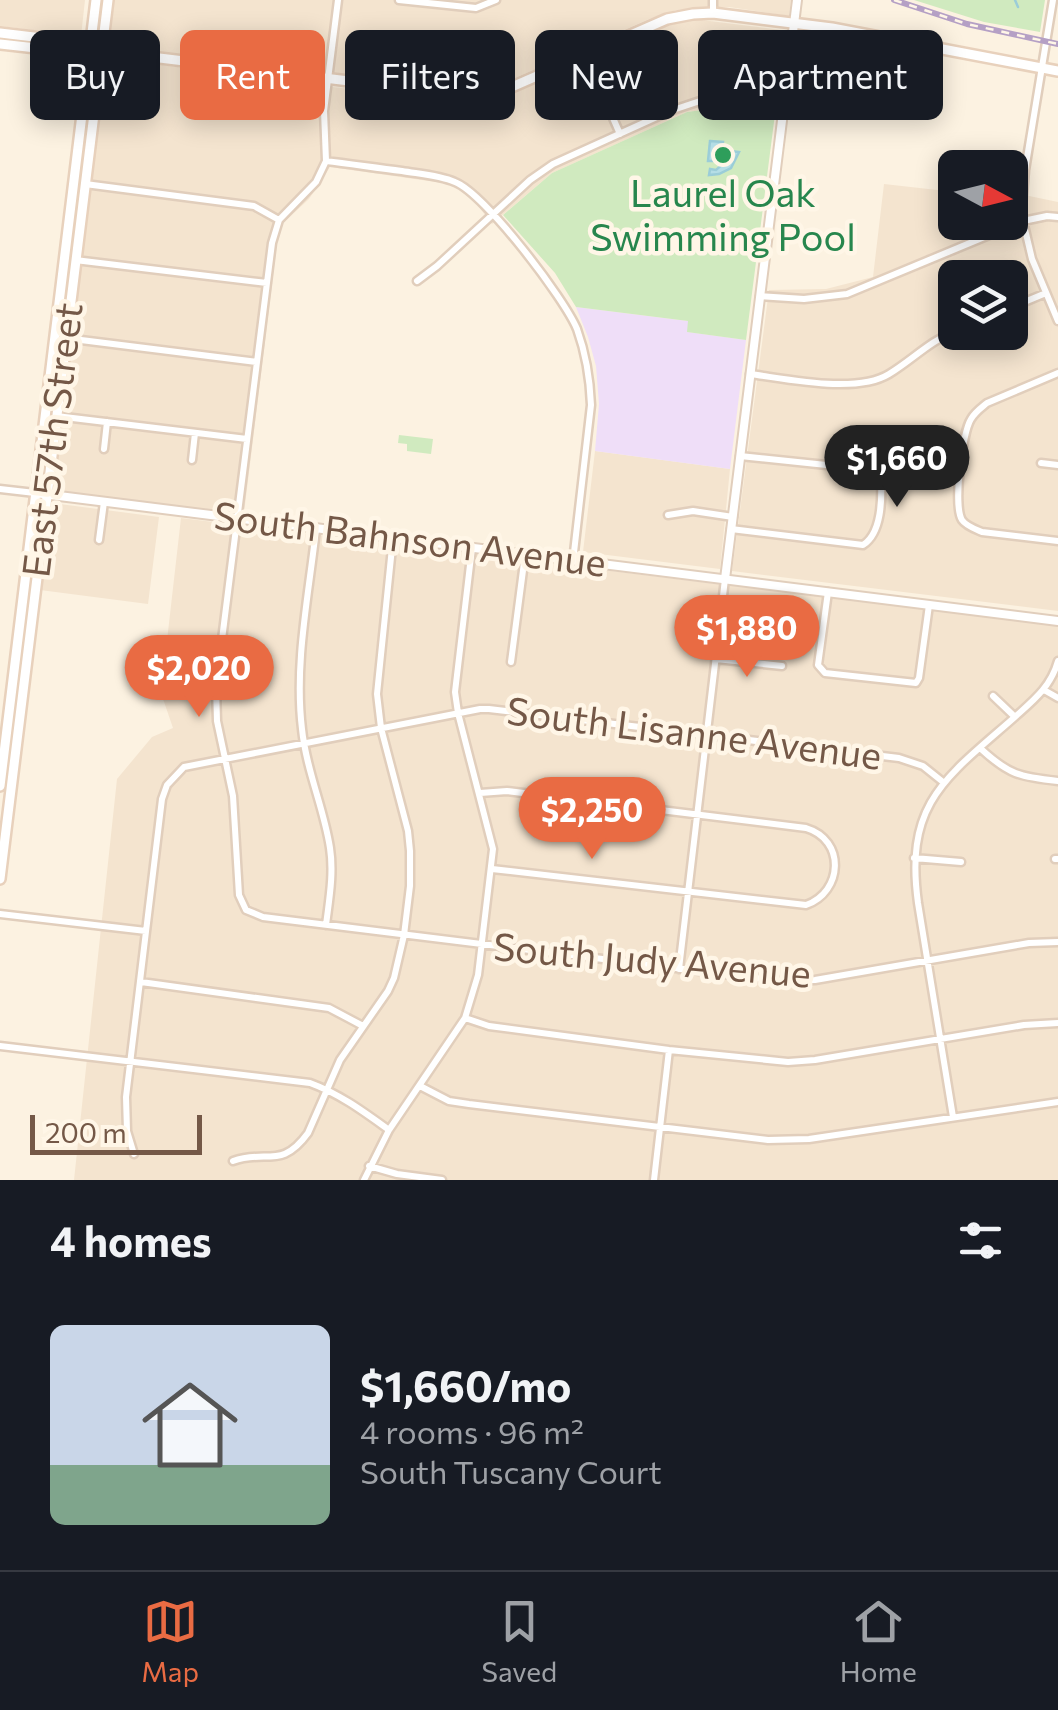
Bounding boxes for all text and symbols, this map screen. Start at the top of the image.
chip: Buy [30,30,160,120]
chip: Rent [180,30,325,120]
chip: Filters [345,30,515,120]
chip: New [535,30,678,120]
chip: Apartment [698,30,943,120]
marker: Laurel Oak Swimming Pool [712,144,734,166]
north arrow [938,150,1028,240]
map controls [938,150,1028,350]
place label: Laurel Oak Swimming Pool [590,168,856,259]
button: layers [938,260,1028,350]
street label: East 57th Street [10,300,91,580]
pin: $1,660 [816,425,978,510]
text: $1,660 [846,437,948,477]
street label: South Bahnson Avenue [212,490,609,585]
pin: $1,880 [666,595,828,680]
text: $1,880 [696,607,798,647]
pin: $2,020 [118,635,280,720]
text: $2,020 [147,647,251,687]
street label: South Lisanne Avenue [504,685,884,778]
pin: $2,250 [511,777,673,862]
text: $2,250 [541,789,643,829]
street label: South Judy Avenue [491,921,813,996]
scale bar [30,1110,202,1154]
text: 200 m [45,1115,127,1149]
icon: filters [953,1213,1008,1268]
text: 4 homes [50,1214,212,1266]
text: $1,660/mo [360,1359,571,1411]
icon: home [130,1365,250,1485]
text: 4 rooms · 96 m² [360,1411,584,1451]
text: South Tuscany Court [360,1451,662,1491]
tab: Map [141,1594,199,1688]
tab: Saved [482,1594,557,1688]
tab: Home [840,1594,917,1688]

